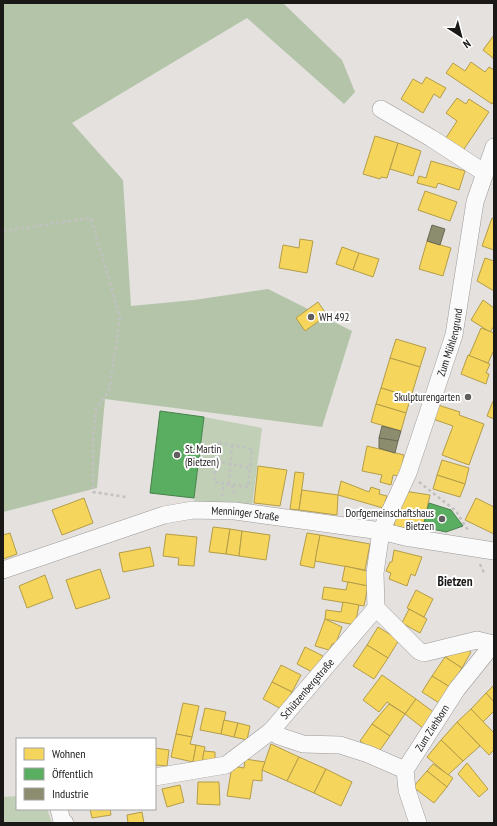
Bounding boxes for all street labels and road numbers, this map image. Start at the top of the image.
street label: Zum Mühlengrund [434,307,465,378]
street label: Menninger Straße [211,503,281,524]
street label: Schützenbergstraße [277,655,337,722]
street label: Zum Ziehborn [412,702,452,754]

